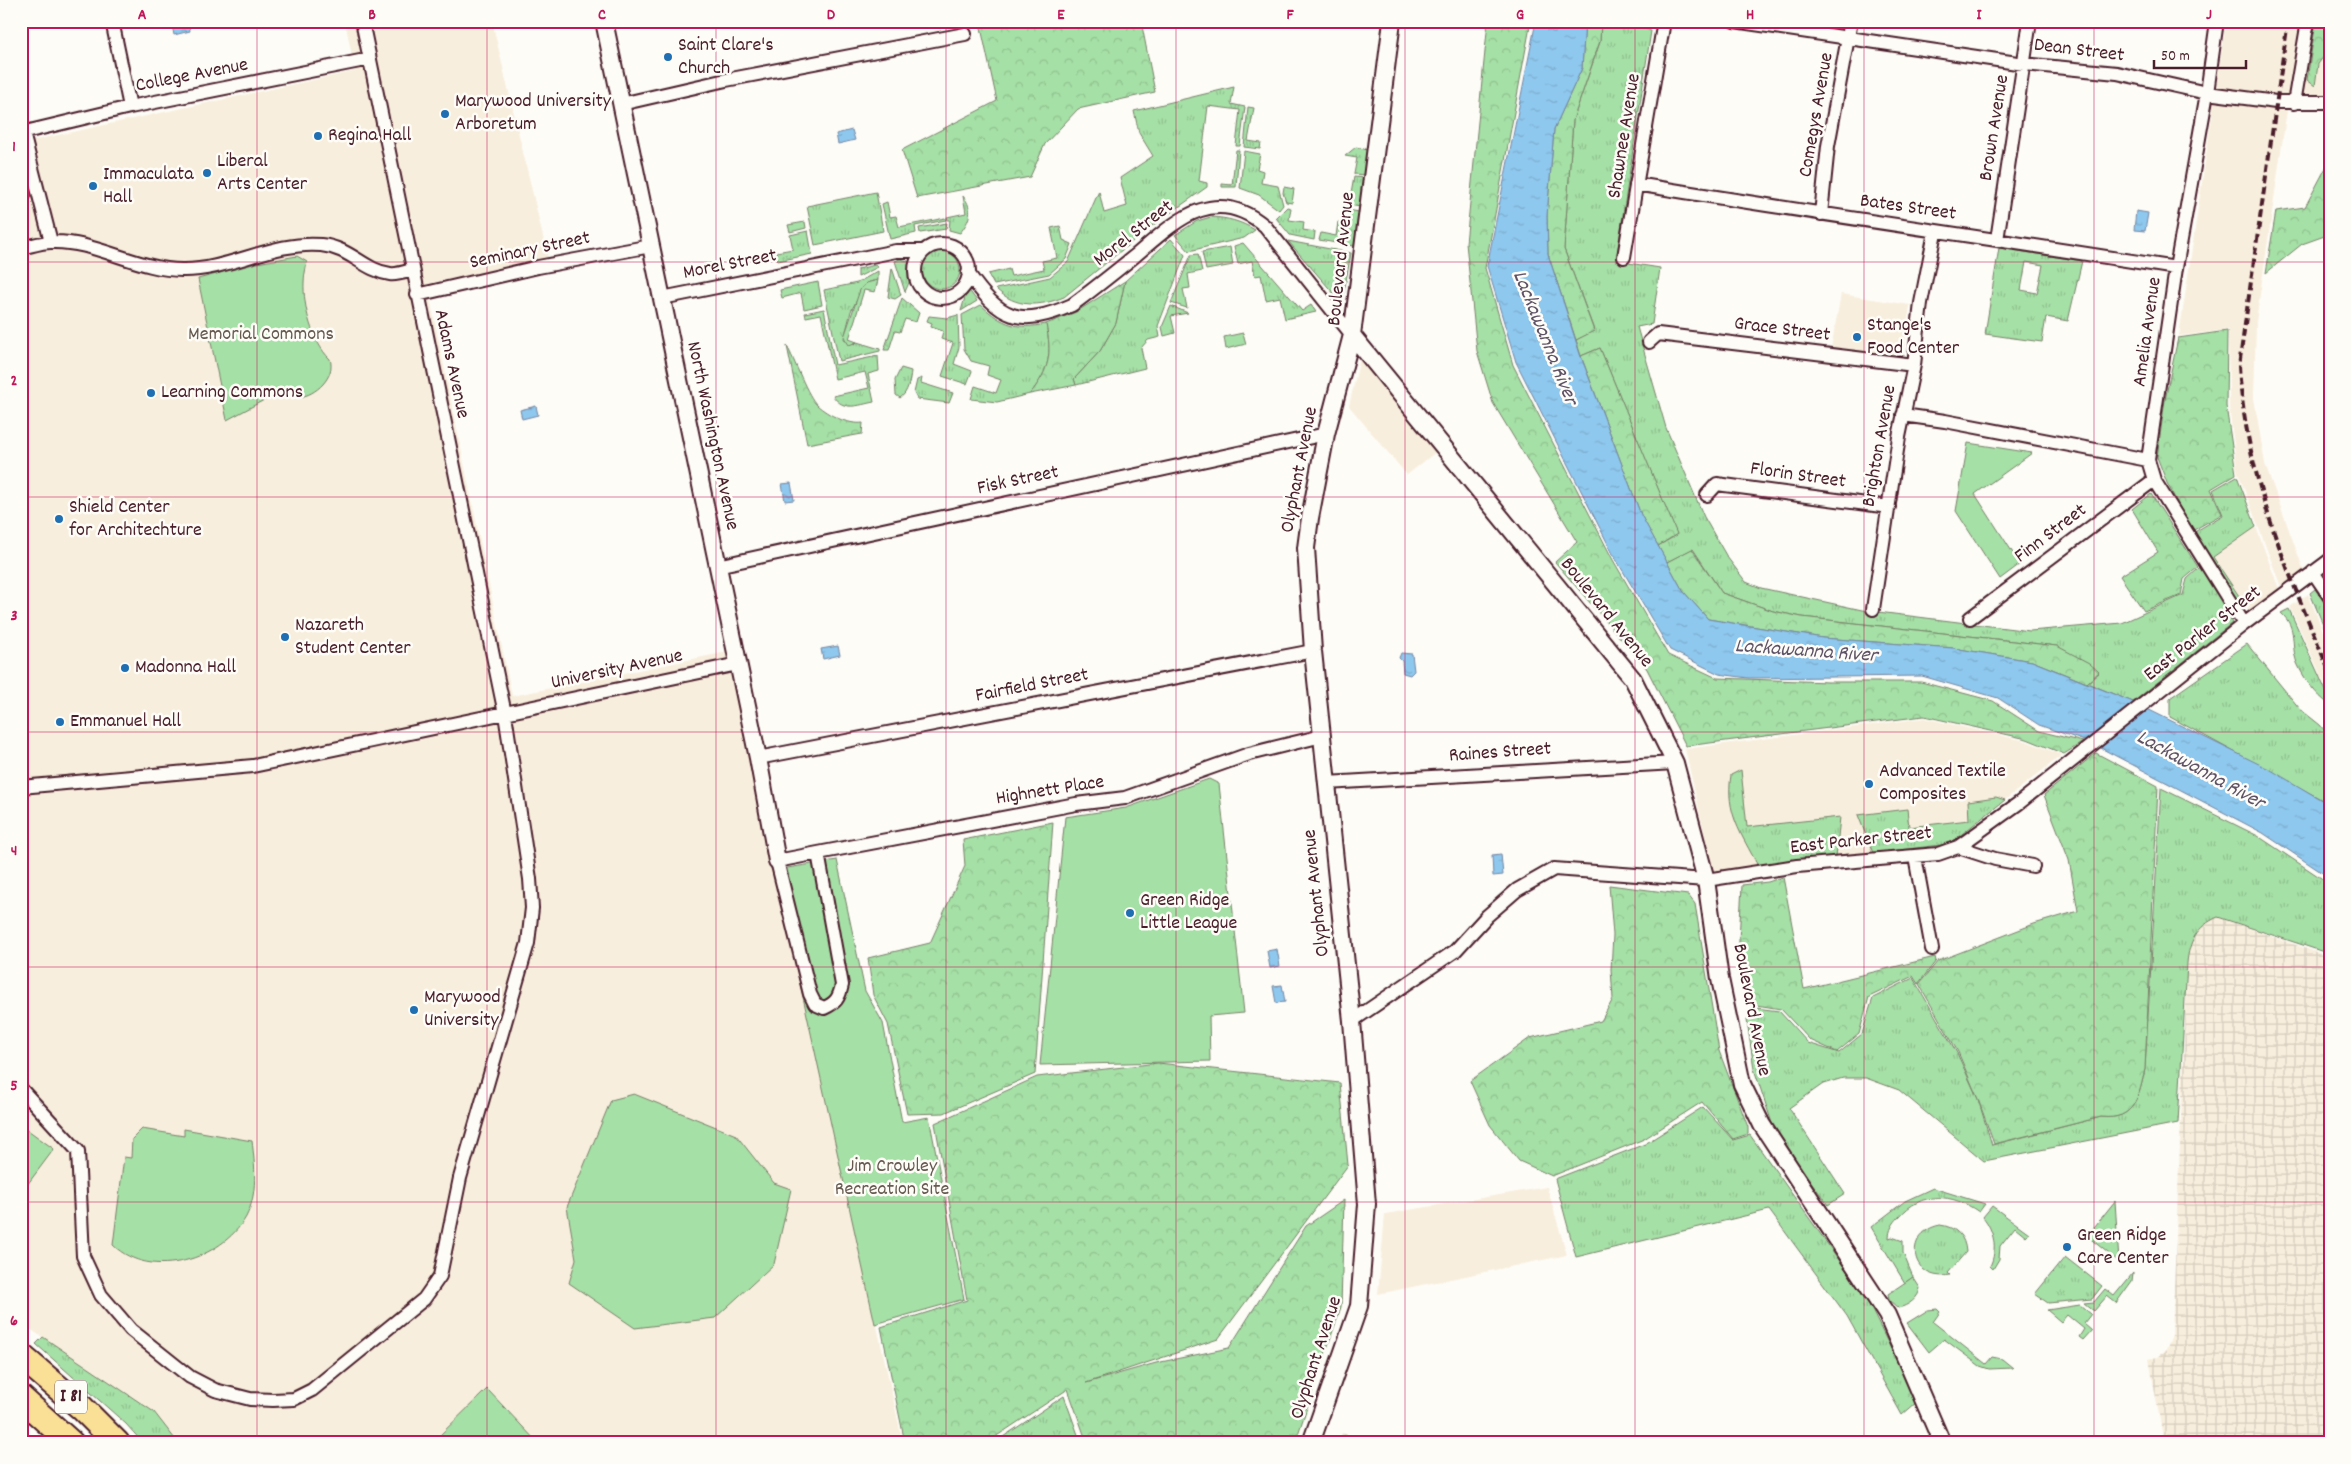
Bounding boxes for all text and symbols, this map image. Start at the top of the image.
text: A [138,4,147,27]
text: B [368,4,376,27]
text: C [598,4,606,27]
text: D [827,4,836,27]
text: E [1057,4,1065,27]
text: F [1286,4,1294,27]
text: G [1516,4,1524,27]
text: H [1746,4,1754,27]
text: I [1977,4,1983,27]
text: J [2206,4,2212,27]
place label: Saint Clare's Church [678,32,774,83]
street label: Dean Street [2032,32,2126,70]
scale bar [2154,38,2246,70]
text: 50 m [2161,46,2190,68]
street label: Comegys Avenue [1792,50,1842,179]
street label: College Avenue [133,51,251,101]
marker: Saint Clare's Church [662,51,674,63]
street label: Shawnee Avenue [1601,71,1649,201]
street label: Brown Avenue [1973,73,2017,183]
place label: Marywood University Arboretum [455,88,612,139]
marker: Marywood University Arboretum [439,108,451,120]
place label: Regina Hall [328,122,412,150]
marker: Regina Hall [312,130,324,142]
text: 1 [12,136,16,159]
place label: Liberal Arts Center [217,148,308,199]
place label: Immaculata Hall [103,161,194,212]
marker: Liberal Arts Center [201,167,213,179]
marker: Immaculata Hall [87,180,99,192]
street label: Bates Street [1858,187,1958,229]
street label: Boulevard Avenue [1321,191,1363,327]
street label: Morel Street [1088,194,1180,274]
street label: Seminary Street [467,225,593,277]
street label: Morel Street [681,242,779,288]
water label: Lackawanna River [1503,266,1585,412]
street label: Amelia Avenue [2126,275,2170,389]
street label: Adams Avenue [426,307,476,421]
street label: Grace Street [1732,310,1832,350]
place label: Stange's Food Center [1867,312,1960,363]
park label: Memorial Commons [188,321,334,349]
marker: Stange's Food Center [1851,331,1863,343]
street label: North Washington Avenue [678,339,746,533]
text: 2 [11,370,18,393]
place label: Learning Commons [161,379,303,407]
street label: Brighton Avenue [1856,383,1905,509]
marker: Learning Commons [145,387,157,399]
street label: Olyphant Avenue [1274,404,1326,536]
street label: Florin Street [1748,455,1848,497]
street label: Fisk Street [975,459,1061,503]
place label: Shield Center for Architechture [69,494,202,545]
street label: Finn Street [2009,497,2093,571]
marker: Shield Center for Architechture [53,513,65,525]
street label: Boulevard Avenue [1553,552,1659,674]
street label: East Parker Street [2138,579,2268,689]
text: 3 [10,605,18,628]
place label: Nazareth Student Center [295,612,411,663]
marker: Nazareth Student Center [279,631,291,643]
water label: Lackawanna River [1734,632,1880,672]
street label: University Avenue [549,642,686,698]
place label: Madonna Hall [135,654,236,682]
street label: Fairfield Street [973,661,1091,711]
marker: Madonna Hall [119,662,131,674]
place label: Emmanuel Hall [70,708,181,736]
marker: Emmanuel Hall [54,716,66,728]
water label: Lackawanna River [2130,723,2272,820]
street label: Raines Street [1448,735,1552,771]
place label: Advanced Textile Composites [1879,758,2006,809]
street label: Highnett Place [994,769,1106,813]
marker: Advanced Textile Composites [1863,778,1875,790]
street label: East Parker Street [1789,820,1933,862]
street label: Olyphant Avenue [1296,828,1338,958]
text: 4 [11,840,17,863]
place label: Green Ridge Little League [1140,887,1237,938]
marker: Green Ridge Little League [1124,907,1136,919]
street label: Boulevard Avenue [1724,941,1778,1079]
place label: Marywood University [424,984,501,1035]
marker: Marywood University [408,1004,420,1016]
text: 5 [10,1075,18,1098]
park label: Jim Crowley Recreation Site [835,1153,949,1204]
place label: Green Ridge Care Center [2077,1222,2169,1273]
marker: Green Ridge Care Center [2061,1241,2073,1253]
street label: Olyphant Avenue [1284,1293,1350,1423]
text: 6 [10,1310,18,1333]
road number: I 81 [55,1380,87,1414]

